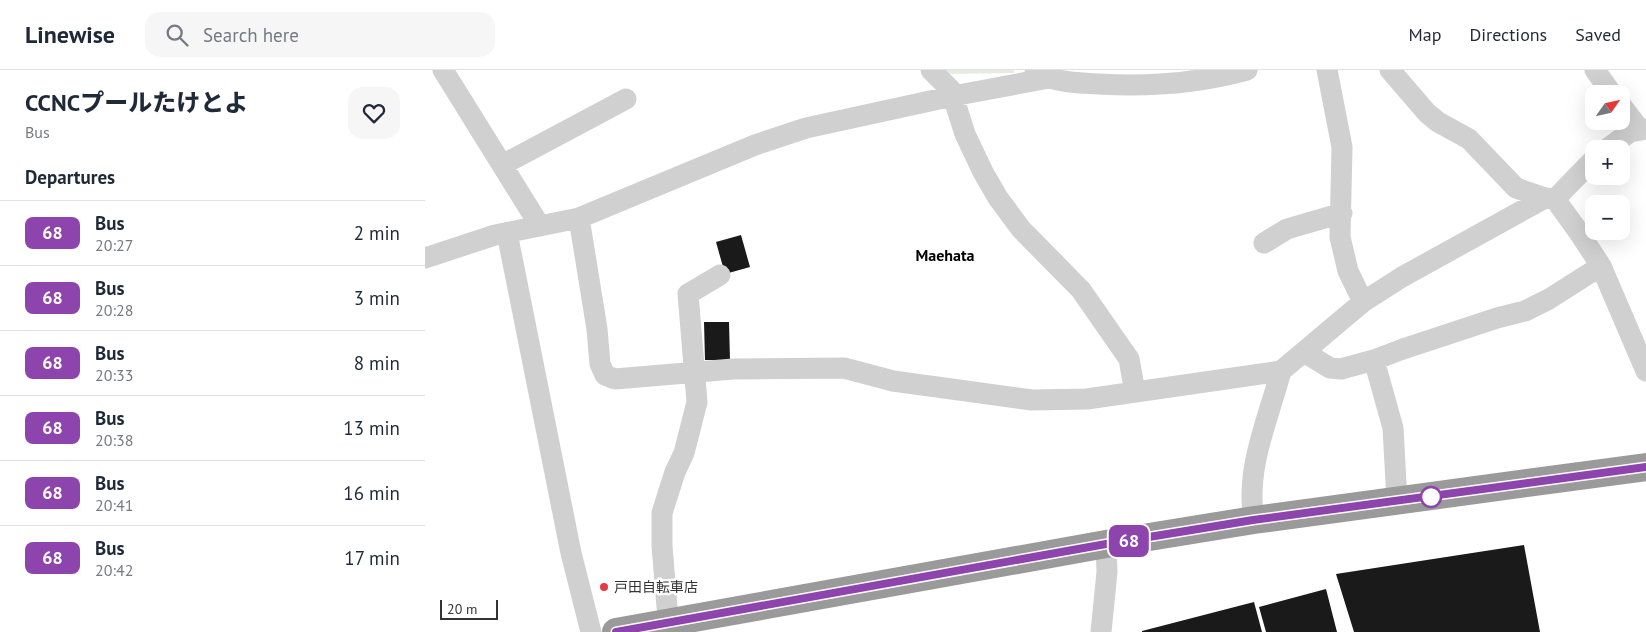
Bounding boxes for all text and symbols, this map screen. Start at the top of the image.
search box [145,12,495,57]
text: Linewise [25,19,115,50]
icon: search [163,21,191,49]
text: Search here [203,23,299,47]
text: Map [1409,23,1441,46]
text: Directions [1469,23,1547,46]
text: Saved [1575,23,1621,46]
north arrow [1585,85,1630,130]
map controls [1585,85,1630,240]
text: CCNCプールたけとよ [25,87,248,118]
button: heart [348,87,400,139]
text: Bus [25,122,50,142]
button: + [1585,140,1630,185]
text: Departures [25,165,115,189]
button: − [1585,195,1630,240]
text: Bus [95,211,124,235]
text: 68 [42,221,63,244]
text: 2 min [354,221,400,245]
text: 20:27 [95,235,133,255]
district label: Maehata [915,245,975,265]
text: Bus [95,276,124,300]
text: 68 [42,286,63,309]
text: 3 min [354,286,400,310]
text: 20:28 [95,300,133,320]
text: Bus [95,341,124,365]
text: 68 [42,351,63,374]
text: 8 min [354,351,400,375]
text: 20:33 [95,365,133,385]
text: Bus [95,406,124,430]
text: 68 [42,416,63,439]
text: 13 min [343,416,400,440]
text: 20:38 [95,430,133,450]
text: Bus [95,471,124,495]
text: 68 [42,481,63,504]
text: 16 min [343,481,400,505]
unlabelled marker [1420,486,1442,508]
text: 20:41 [95,495,133,515]
line badge: 68 [1107,525,1151,557]
text: 68 [1119,529,1139,552]
text: Bus [95,536,124,560]
text: 68 [42,546,63,569]
text: 17 min [344,546,400,570]
text: 20:42 [95,560,133,580]
place label: 戸田自転車店 [614,578,698,596]
marker: 戸田自転車店 [598,581,610,593]
scale bar [440,597,497,620]
text: 20 m [447,600,477,618]

